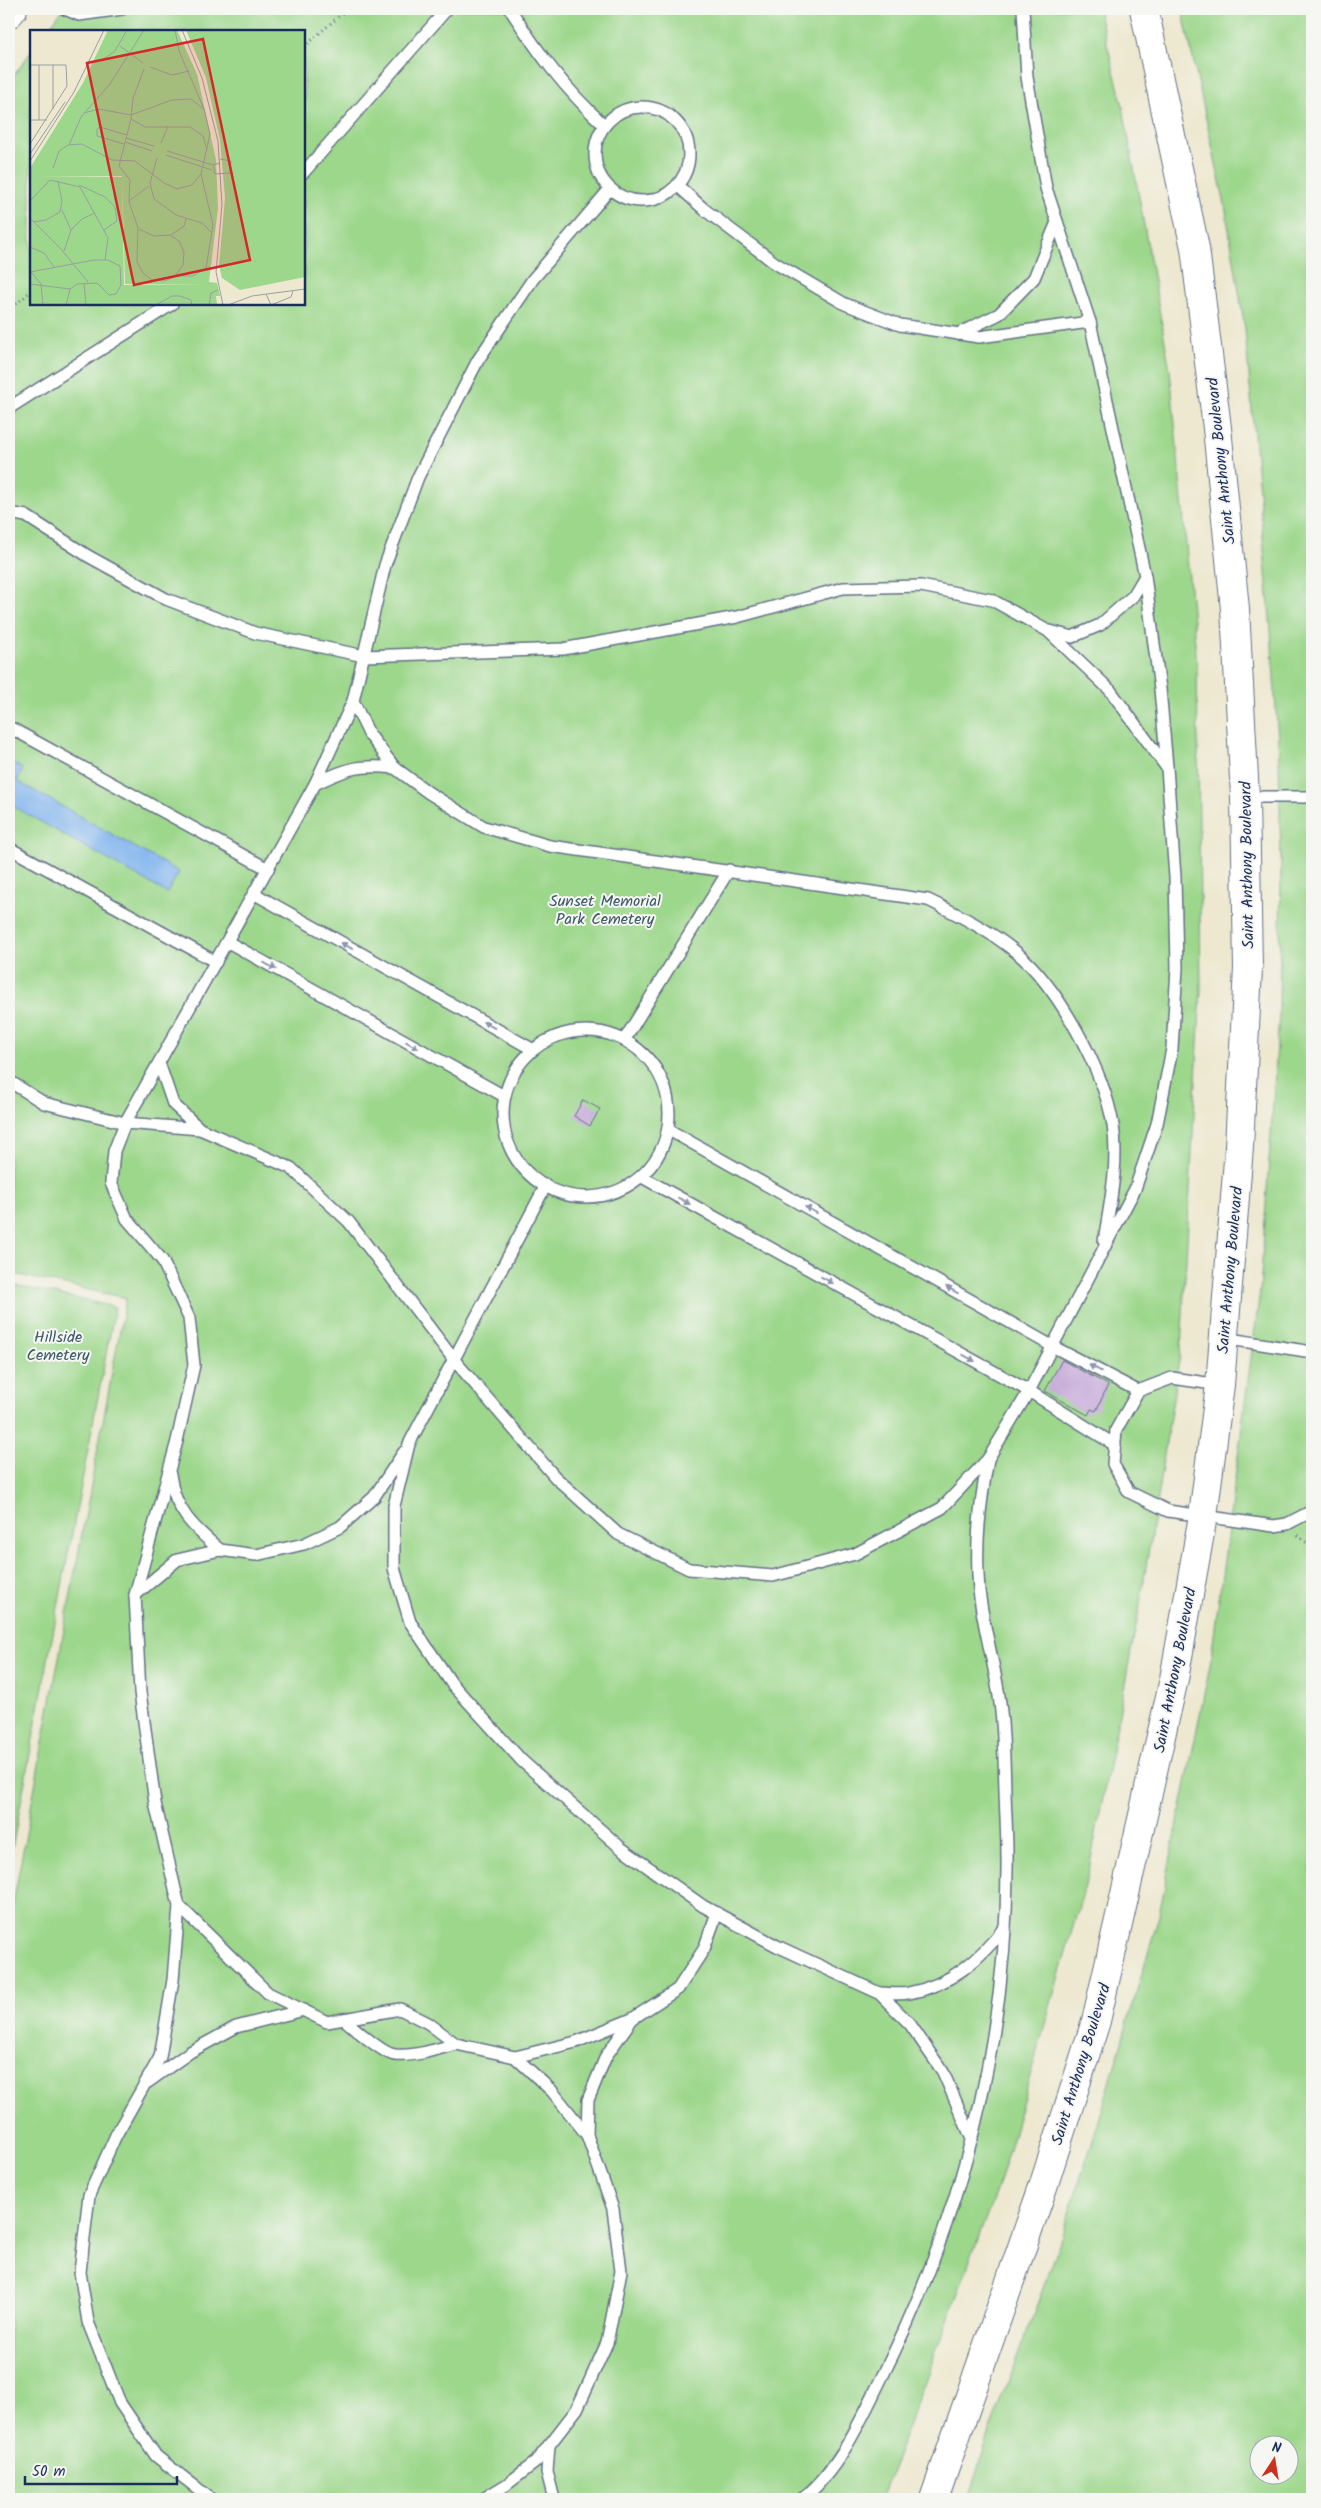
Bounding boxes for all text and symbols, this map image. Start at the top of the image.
inset map [30,30,305,305]
street label: Saint Anthony Boulevard [1200,375,1243,545]
street label: Saint Anthony Boulevard [1234,780,1261,949]
park label: Sunset Memorial Park Cemetery [549,889,661,932]
one-way arrow [340,942,355,950]
one-way arrow [263,962,278,970]
one-way arrow [483,1021,496,1030]
one-way arrow [406,1041,419,1050]
street label: Saint Anthony Boulevard [1211,1185,1250,1355]
one-way arrow [677,1197,692,1205]
one-way arrow [803,1206,818,1214]
one-way arrow [820,1275,833,1284]
one-way arrow [946,1285,959,1294]
park label: Hillside Cemetery [27,1325,90,1368]
one-way arrow [961,1354,976,1362]
one-way arrow [1087,1364,1102,1372]
street label: Saint Anthony Boulevard [1147,1585,1204,1755]
street label: Saint Anthony Boulevard [1045,1980,1118,2148]
north arrow [1248,2436,1298,2486]
text: N [1270,2437,1283,2460]
scale bar [25,2453,178,2485]
text: 50 m [32,2460,66,2484]

